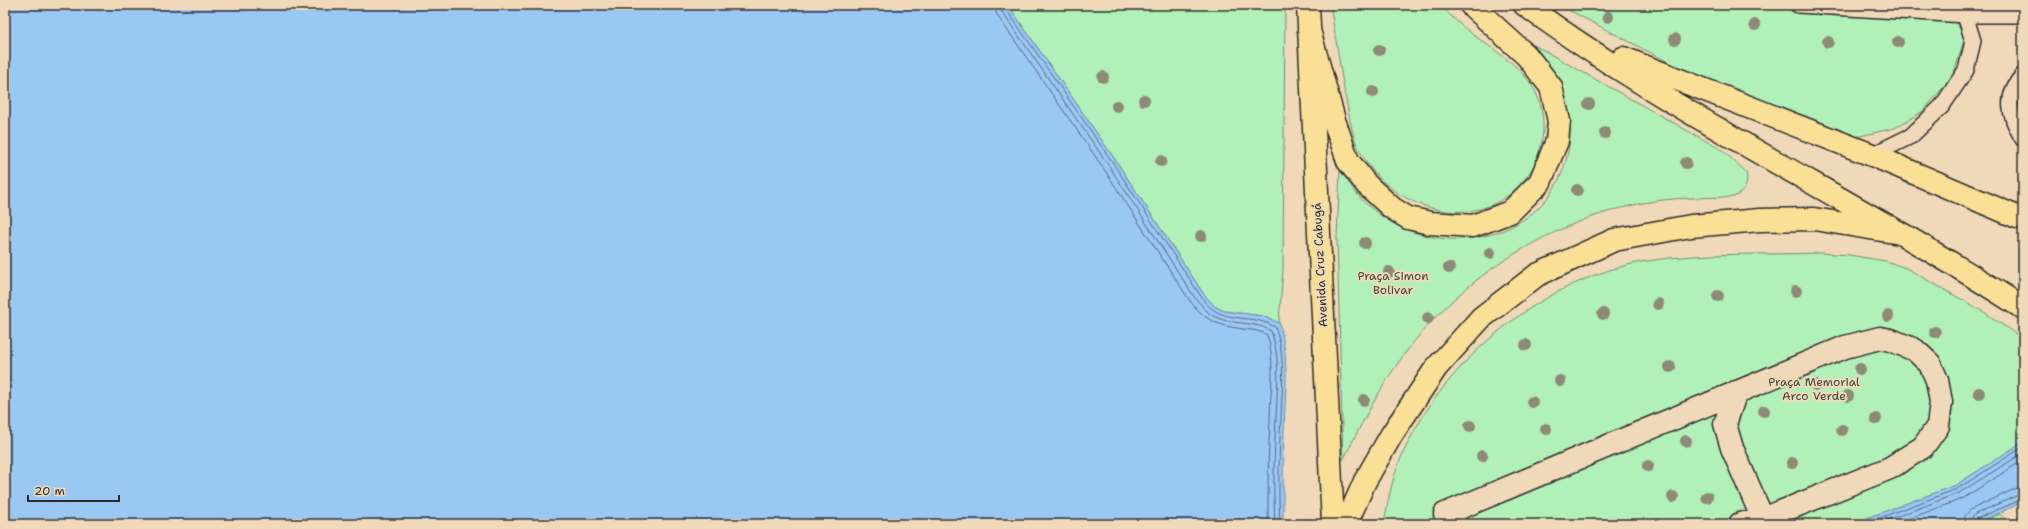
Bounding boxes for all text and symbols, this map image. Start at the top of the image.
street label: Avenida Cruz Cabugá [1309,202,1331,328]
park label: Praça Simon Bolivar [1357,268,1429,298]
park label: Praça Memorial Arco Verde [1768,374,1860,404]
scale bar [28,477,119,503]
text: 20 m [34,483,65,499]

